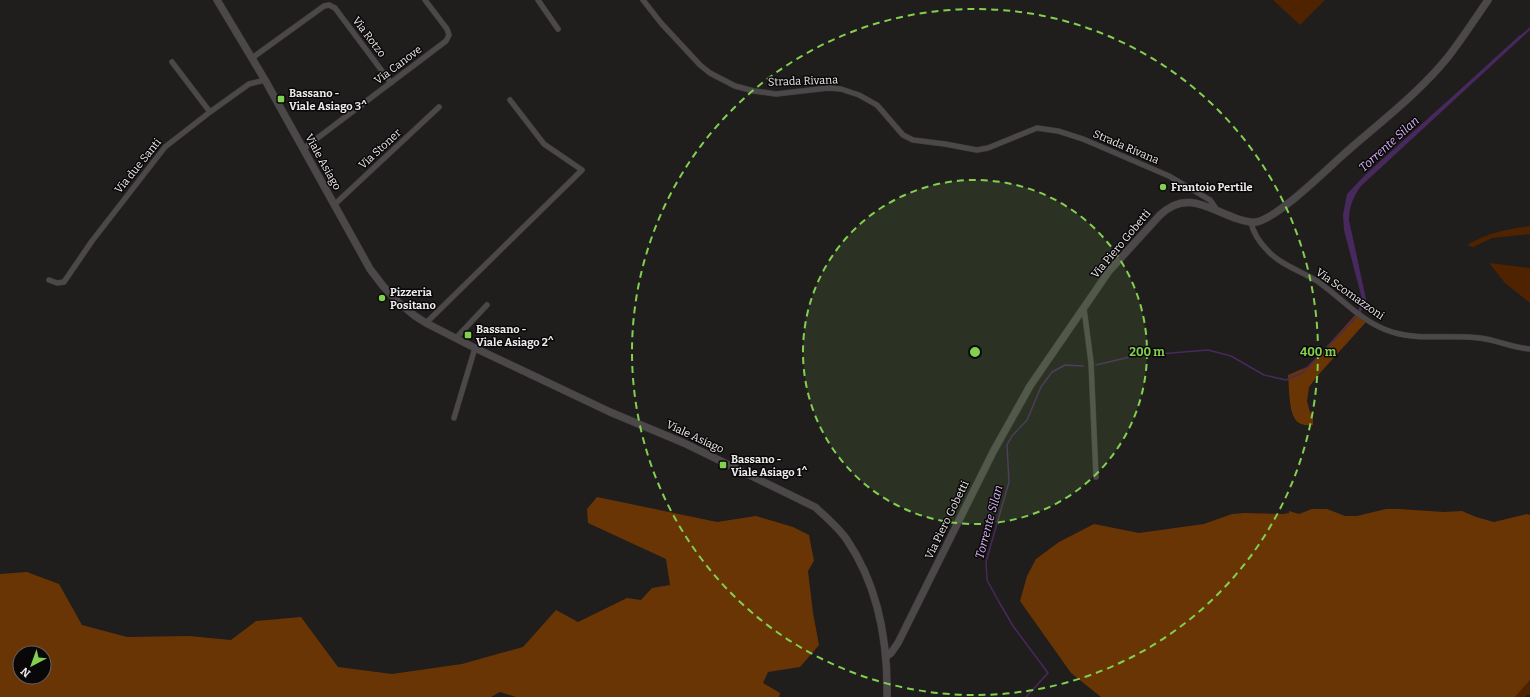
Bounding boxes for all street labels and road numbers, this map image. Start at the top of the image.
street label: Via Rotzo [350,14,388,60]
street label: Via Canove [372,43,424,87]
street label: Strada Rivana [768,73,838,89]
street label: Via Stoner [356,126,404,172]
street label: Strada Rivana [1091,127,1161,167]
street label: Viale Asiago [302,132,344,192]
street label: Via due Santi [112,135,164,196]
street label: Via Piero Gobetti [1089,207,1154,281]
street label: Via Scomazzoni [1313,266,1387,323]
street label: Viale Asiago [664,418,726,456]
street label: Via Piero Gobetti [922,478,972,561]

